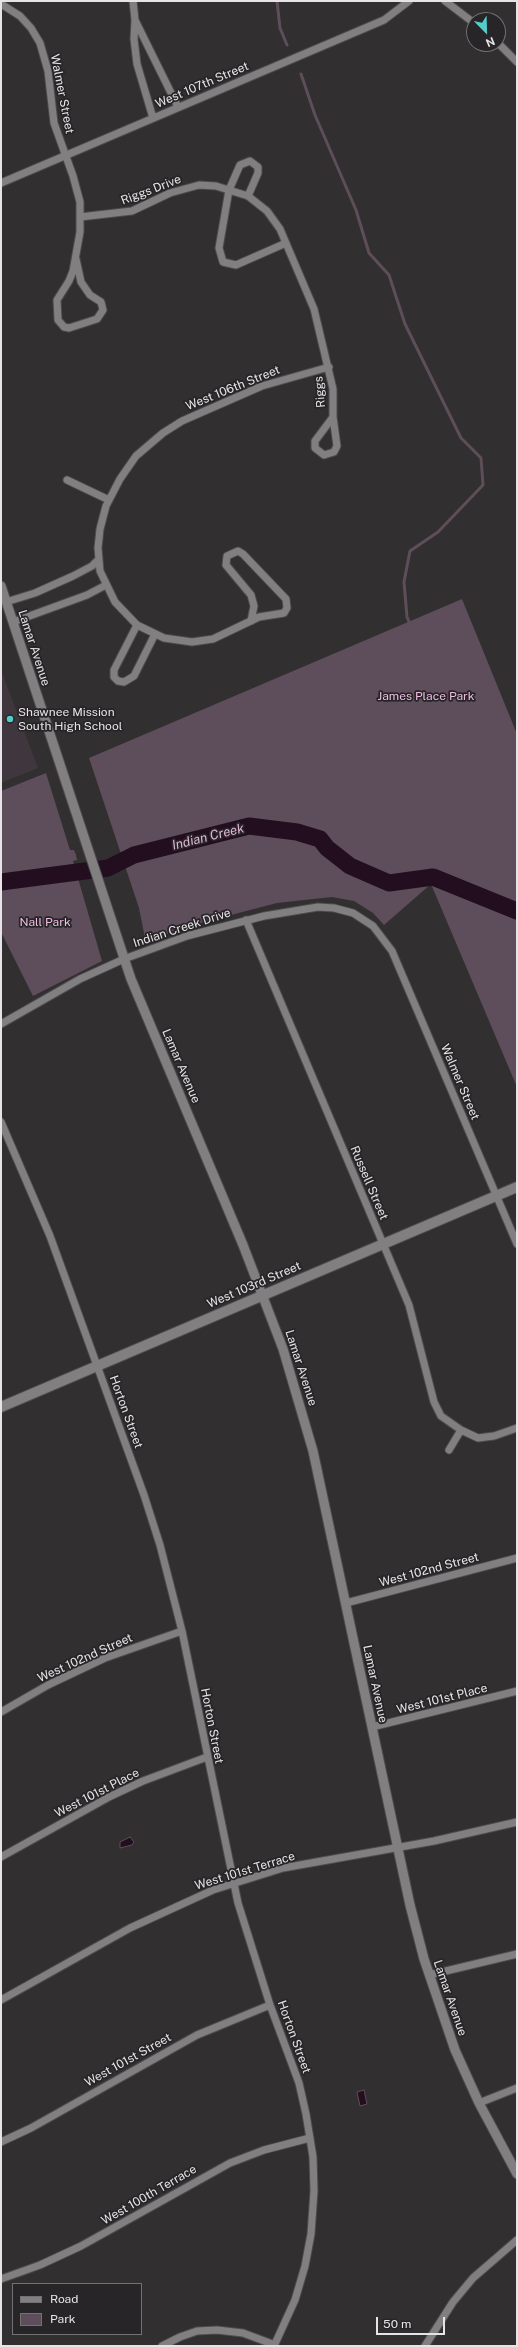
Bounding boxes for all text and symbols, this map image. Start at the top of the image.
north arrow [466,12,506,52]
text: N [484,35,497,49]
street label: Walmer Street [47,53,77,135]
street label: West 107th Street [153,59,251,111]
street label: Riggs Drive [119,172,183,208]
street label: West 106th Street [184,363,282,413]
street label: Riggs [311,376,329,408]
street label: Lamar Avenue [15,608,53,688]
park label: James Place Park [377,689,475,703]
place label: Shawnee Mission South High School [18,705,122,733]
marker: Shawnee Mission South High School [5,714,15,724]
water label: Indian Creek [170,821,246,853]
street label: Indian Creek Drive [131,905,233,951]
park label: Nall Park [19,915,71,929]
street label: Lamar Avenue [159,1027,203,1105]
street label: Walmer Street [438,1042,482,1122]
street label: Russell Street [347,1144,391,1222]
street label: West 103rd Street [205,1259,303,1311]
street label: Lamar Avenue [282,1328,320,1408]
street label: Horton Street [106,1374,146,1450]
street label: West 102nd Street [378,1550,480,1590]
street label: West 102nd Street [35,1631,135,1685]
street label: Lamar Avenue [360,1644,390,1724]
street label: West 101st Place [395,1681,489,1717]
street label: Horton Street [198,1687,226,1765]
street label: West 101st Place [52,1765,142,1821]
street label: West 101st Terrace [193,1849,297,1893]
street label: Lamar Avenue [430,1958,470,2038]
street label: Horton Street [274,1999,314,2075]
street label: West 101st Street [82,2030,174,2090]
street label: West 100th Terrace [99,2162,199,2228]
legend [12,2283,142,2335]
text: Road [50,2292,78,2306]
scale bar [378,2309,447,2335]
text: Park [50,2312,76,2326]
text: 50 m [383,2317,411,2331]

